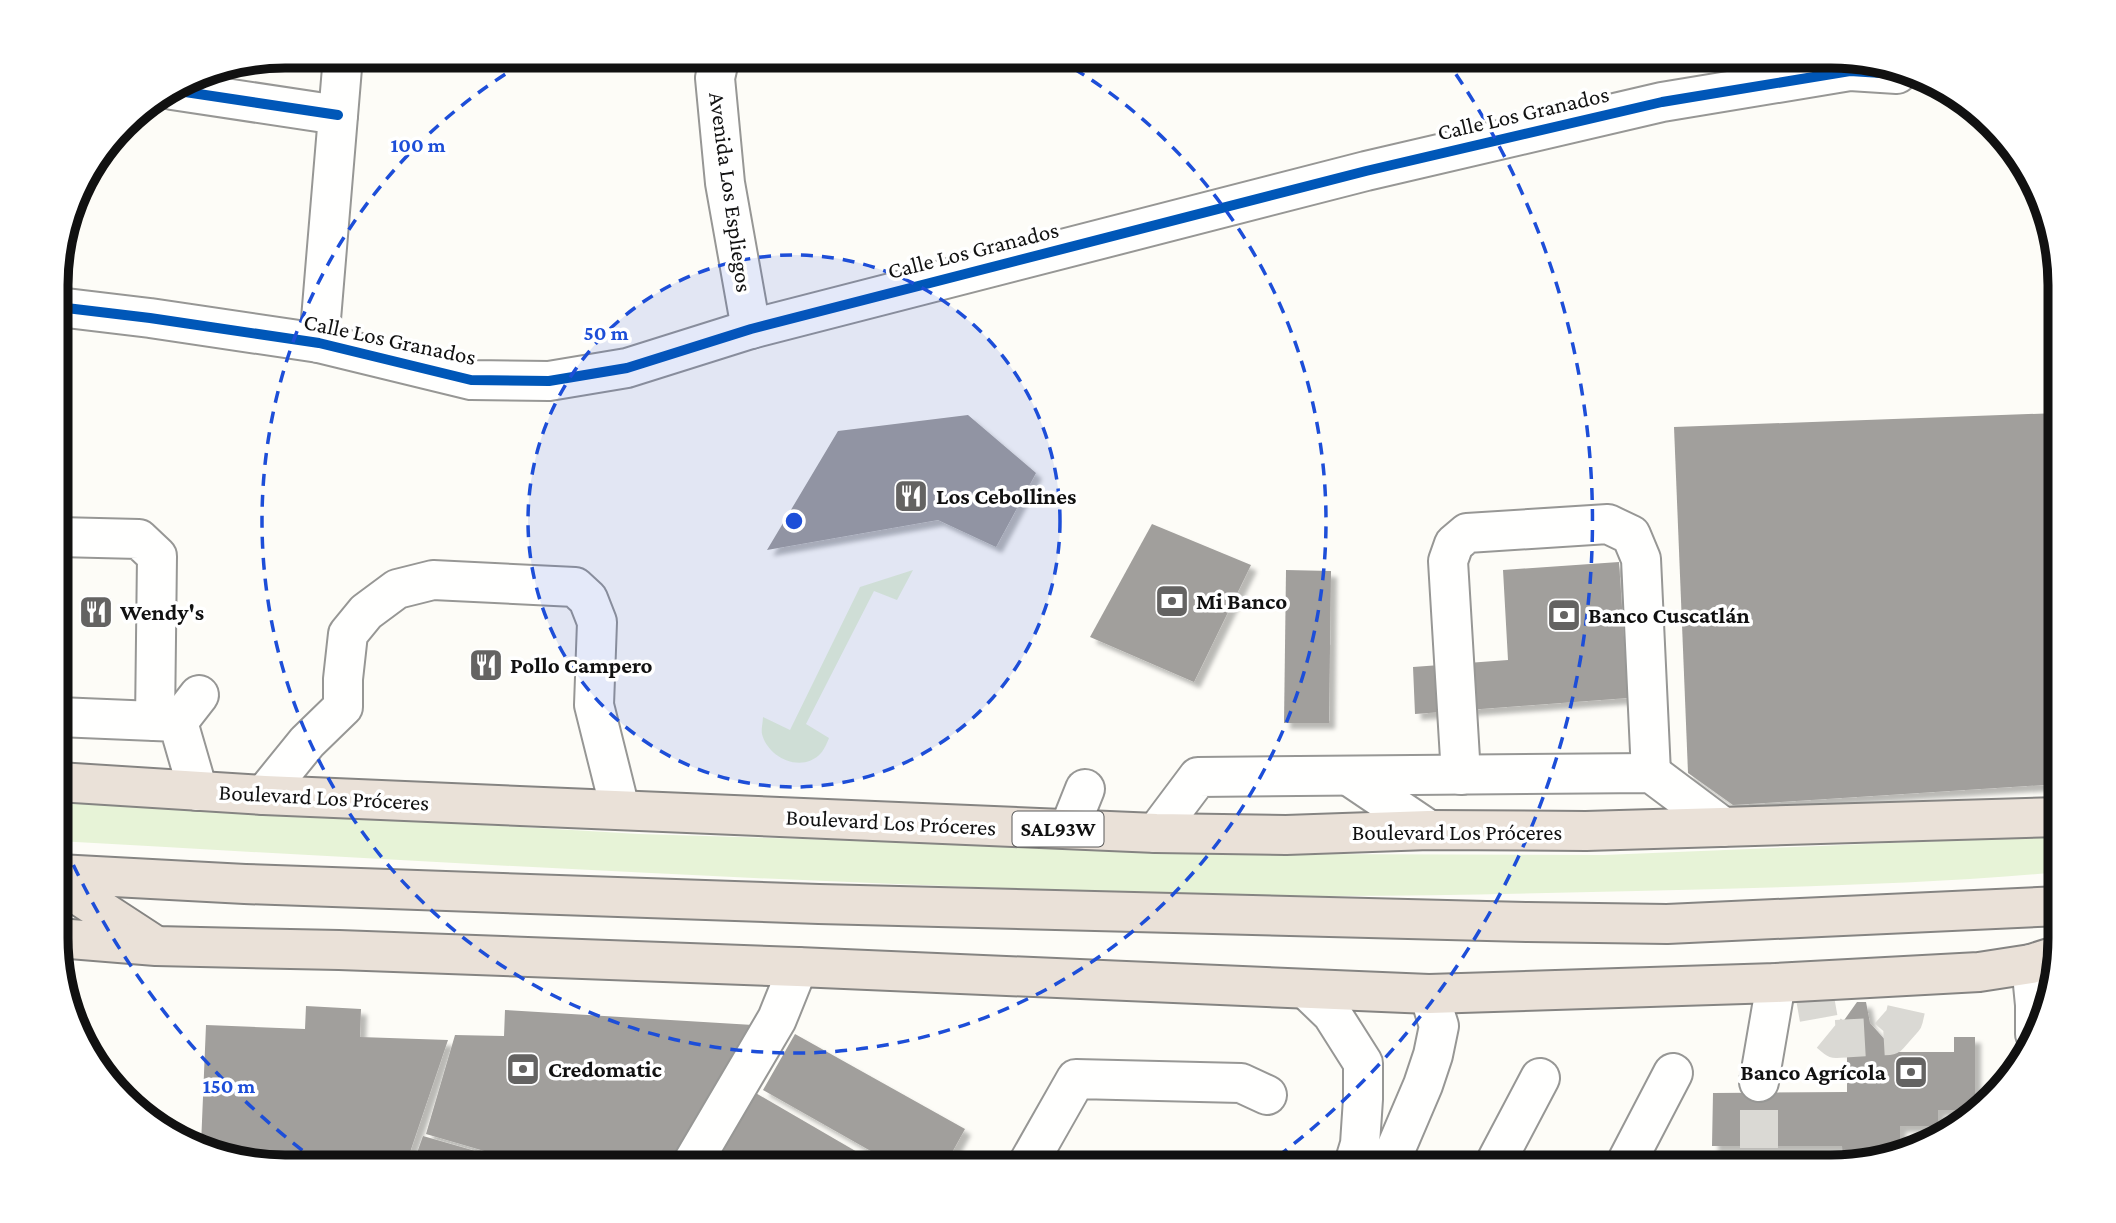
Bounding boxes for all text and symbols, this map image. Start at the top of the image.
street label: Calle Los Granados [1435,81,1611,145]
street label: Avenida Los Espliegos [704,90,758,294]
text: 100 m [390,133,446,157]
street label: Calle Los Granados [885,216,1061,284]
street label: Calle Los Granados [302,308,478,370]
text: 50 m [584,321,629,345]
restaurant icon: Los Cebollines [892,477,930,515]
place label: Los Cebollines [936,483,1076,509]
centre of rings [782,509,806,533]
bank icon: Mi Banco [1153,582,1191,620]
place label: Mi Banco [1196,588,1287,614]
restaurant icon: Wendy's [77,593,115,631]
bank icon: Banco Cuscatlán [1545,596,1583,634]
place label: Wendy's [119,599,204,625]
place label: Banco Cuscatlán [1588,602,1750,628]
restaurant icon: Pollo Campero [467,646,505,684]
place label: Pollo Campero [510,652,653,678]
street label: Boulevard Los Próceres [218,779,430,815]
street label: Boulevard Los Próceres [785,804,997,840]
road number: SAL93W [1012,812,1104,846]
street label: Boulevard Los Próceres [1352,819,1562,845]
bank icon: Credomatic [504,1050,542,1088]
bank icon: Banco Agrícola [1892,1053,1930,1091]
place label: Credomatic [548,1056,662,1082]
place label: Banco Agrícola [1740,1059,1887,1085]
text: 150 m [203,1074,256,1098]

